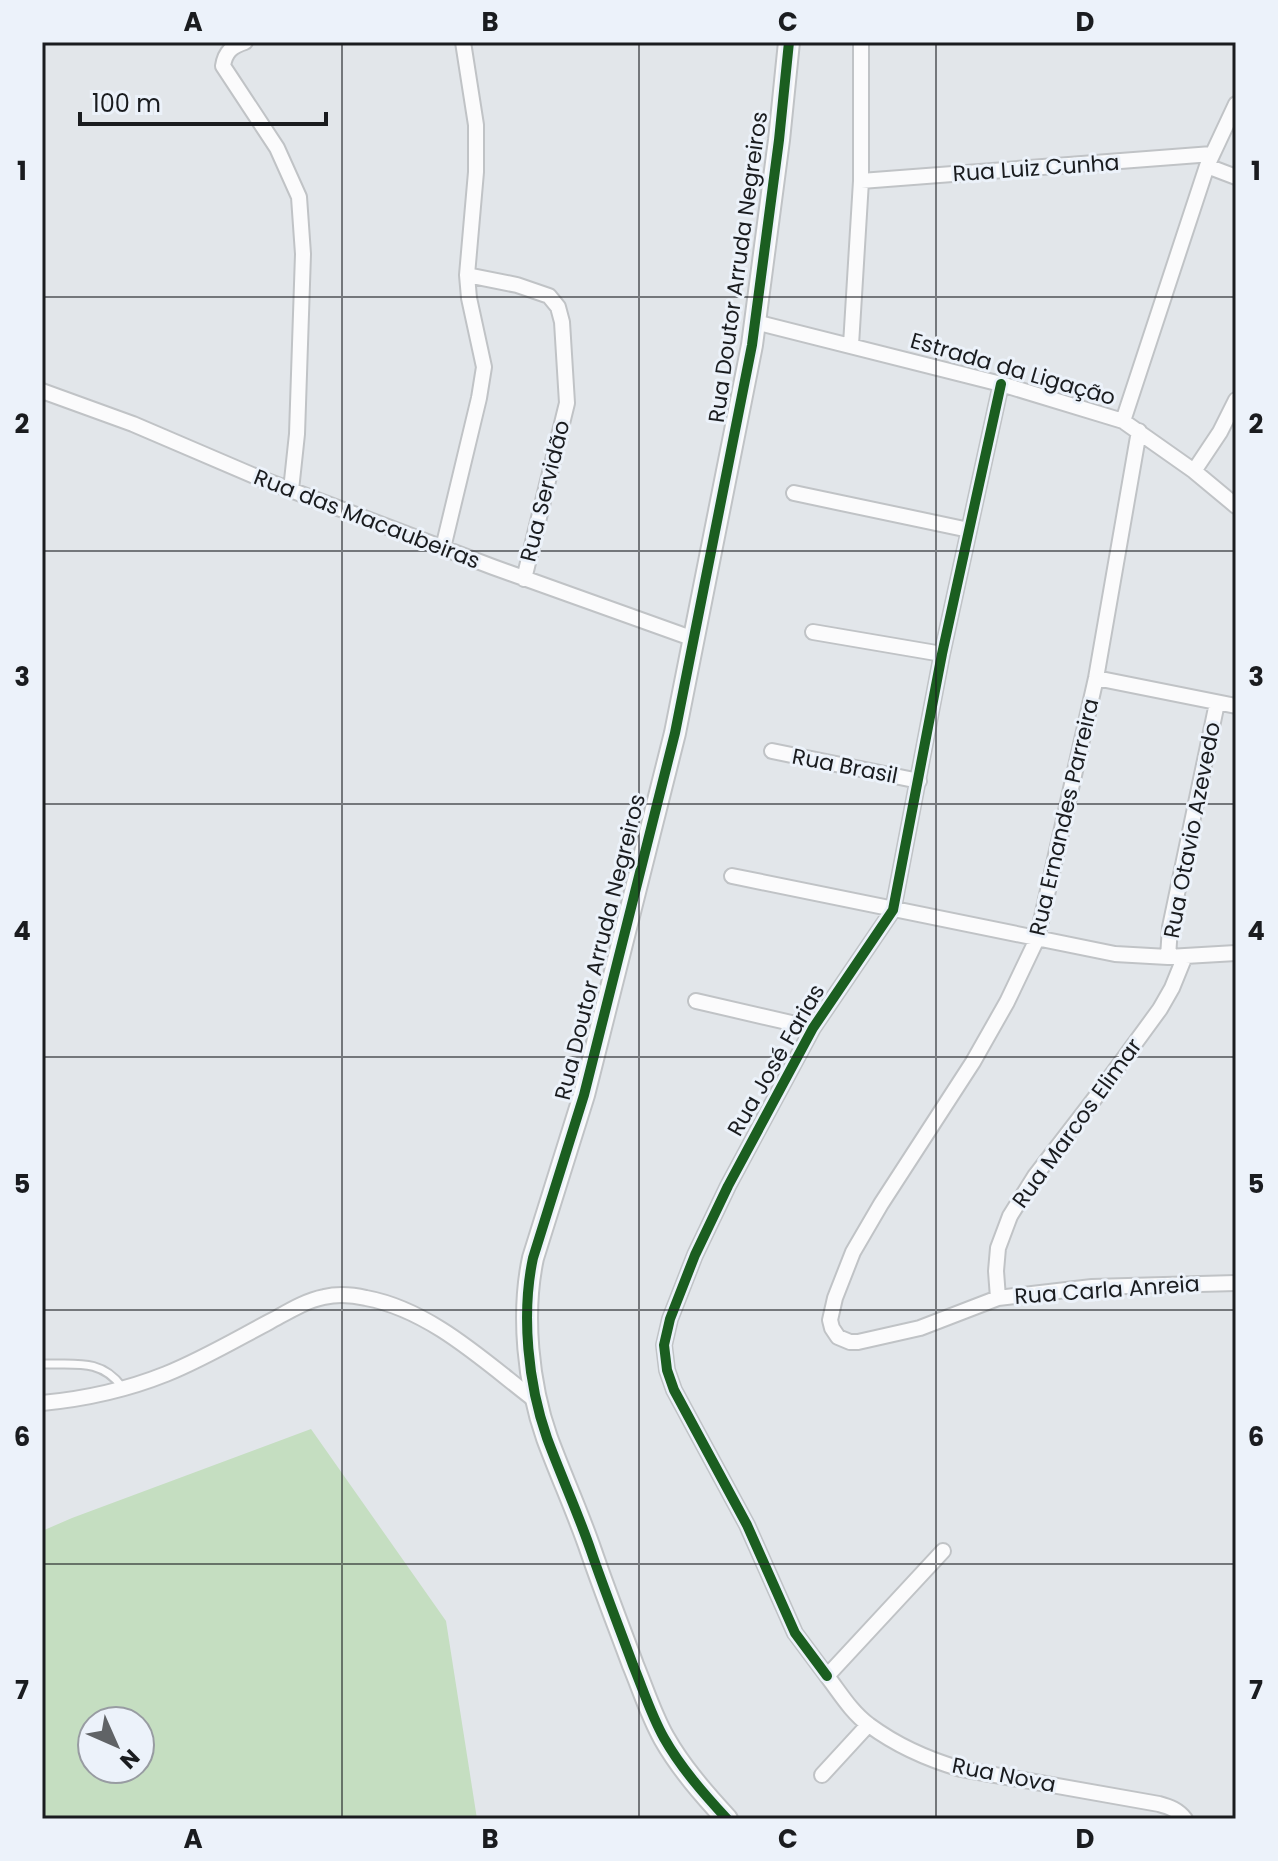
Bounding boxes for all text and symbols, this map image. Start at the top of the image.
text: A [183,4,203,40]
text: B [481,4,499,40]
text: C [778,4,798,40]
text: D [1076,4,1095,40]
scale bar [80,76,326,126]
text: 100 m [92,87,161,120]
street label: Rua Doutor Arruda Negreiros [701,109,775,425]
street label: Rua Luiz Cunha [952,147,1120,189]
text: 1 [17,153,27,189]
text: 1 [1251,153,1261,189]
street label: Estrada da Ligação [907,325,1119,413]
text: 2 [15,406,30,442]
text: 2 [1249,406,1264,442]
street label: Rua Servidão [512,417,578,565]
street label: Rua das Macaubeiras [249,462,485,576]
text: 3 [14,659,30,695]
text: 3 [1248,659,1264,695]
street label: Rua Ernandes Parreira [1022,695,1106,939]
street label: Rua Otavio Azevedo [1156,719,1228,941]
street label: Rua Brasil [789,741,901,791]
street label: Rua Doutor Arruda Negreiros [547,791,653,1103]
text: 4 [13,913,31,949]
text: 4 [1247,913,1265,949]
street label: Rua José Farias [720,978,832,1142]
street label: Rua Marcos Elimar [1005,1032,1149,1214]
text: 5 [14,1166,30,1202]
text: 5 [1248,1166,1264,1202]
street label: Rua Carla Anreia [1013,1268,1201,1312]
text: 6 [14,1419,30,1455]
text: 6 [1248,1419,1264,1455]
text: 7 [15,1672,29,1708]
text: 7 [1249,1672,1263,1708]
north arrow [76,1705,156,1785]
text: N [113,1742,147,1776]
street label: Rua Nova [950,1750,1058,1800]
text: A [183,1821,203,1857]
text: B [481,1821,499,1857]
text: C [778,1821,798,1857]
text: D [1076,1821,1095,1857]

